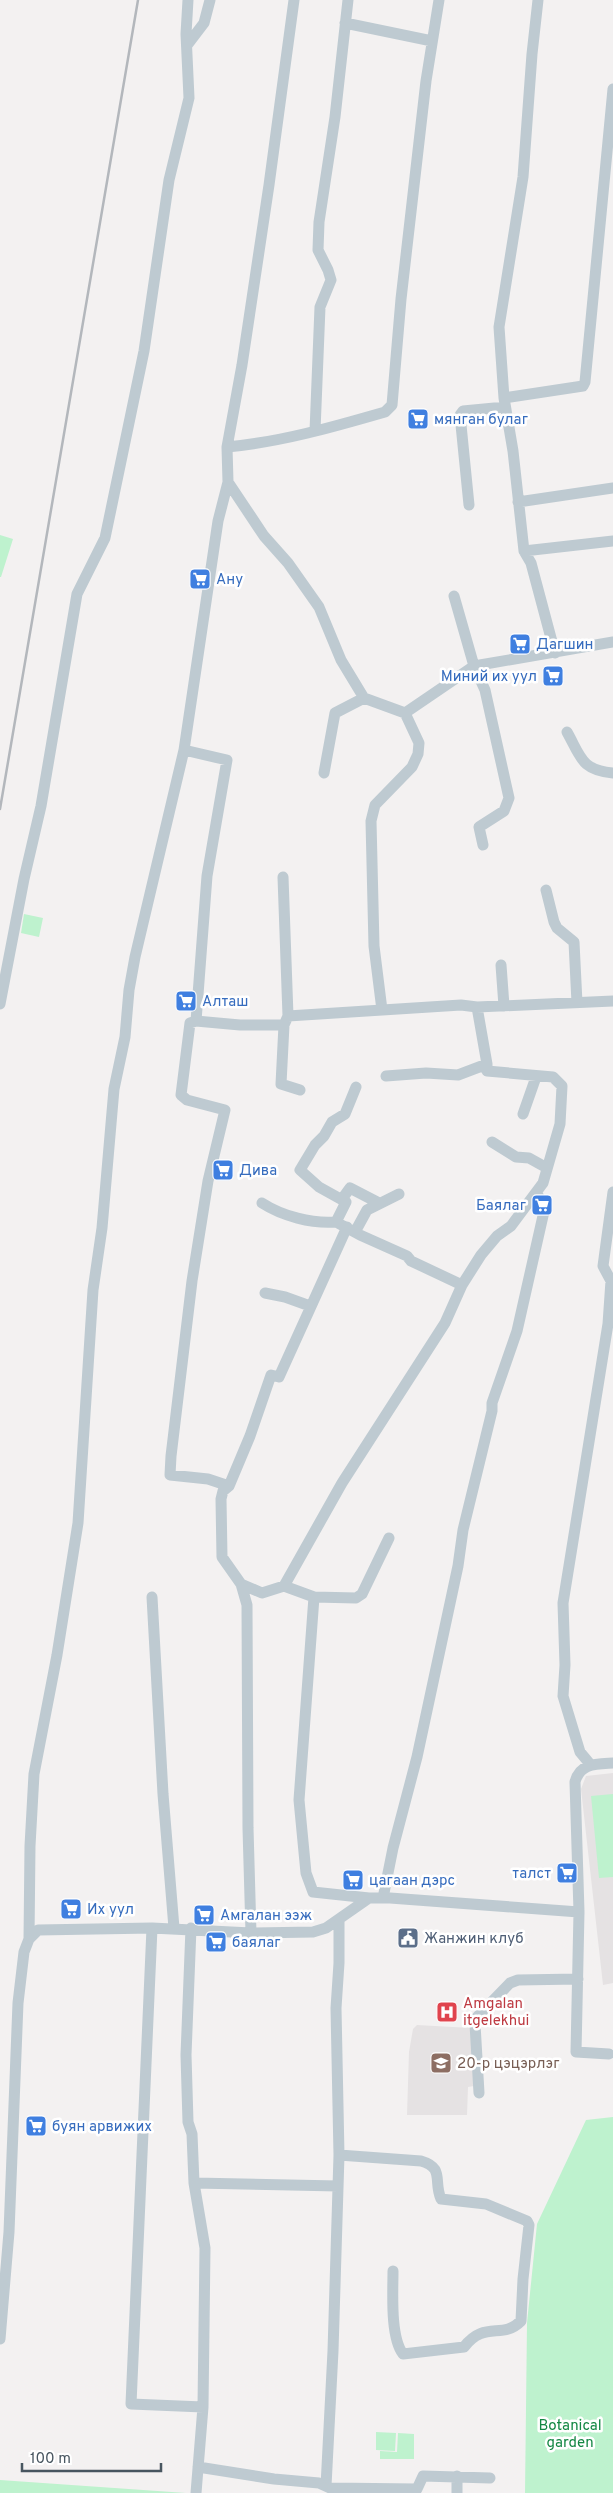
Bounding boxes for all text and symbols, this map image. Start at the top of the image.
supermarket icon: мянган булаг [406,407,430,431]
place label: мянган булаг [434,411,528,430]
supermarket icon: Ану [188,567,212,591]
place label: Ану [216,571,243,590]
supermarket icon: Дагшин [508,632,532,656]
place label: Дагшин [536,636,593,655]
supermarket icon: Миний их уул [541,664,565,688]
place label: Миний их уул [441,668,537,687]
supermarket icon: Алташ [174,989,198,1013]
place label: Алташ [202,993,249,1012]
supermarket icon: Дива [211,1158,235,1182]
place label: Дива [239,1162,277,1181]
supermarket icon: Баялаг [530,1193,554,1217]
place label: Баялаг [476,1197,526,1216]
supermarket icon: талст [555,1861,579,1885]
place label: талст [512,1865,551,1884]
supermarket icon: цагаан дэрс [341,1868,365,1892]
place label: цагаан дэрс [369,1872,455,1891]
supermarket icon: Их уул [59,1897,83,1921]
place label: Их уул [87,1901,134,1920]
supermarket icon: Амгалан ээж [192,1903,216,1927]
place label: Амгалан ээж [220,1907,312,1926]
public building icon: Жанжин клуб [396,1926,420,1950]
supermarket icon: баялаг [204,1930,228,1954]
place label: Жанжин клуб [424,1930,524,1949]
place label: баялаг [232,1934,281,1953]
place label: Amgalan itgelekhui [463,1995,529,2031]
hospital icon: Amgalan itgelekhui [435,2000,459,2024]
school or university icon: 20-р цэцэрлэг [429,2051,453,2075]
place label: 20-р цэцэрлэг [457,2055,560,2074]
supermarket icon: буян арвижих [24,2114,48,2138]
place label: буян арвижих [52,2118,152,2137]
park label: Botanical garden [538,2417,602,2453]
scale bar [22,2440,161,2472]
text: 100 m [30,2450,71,2469]

